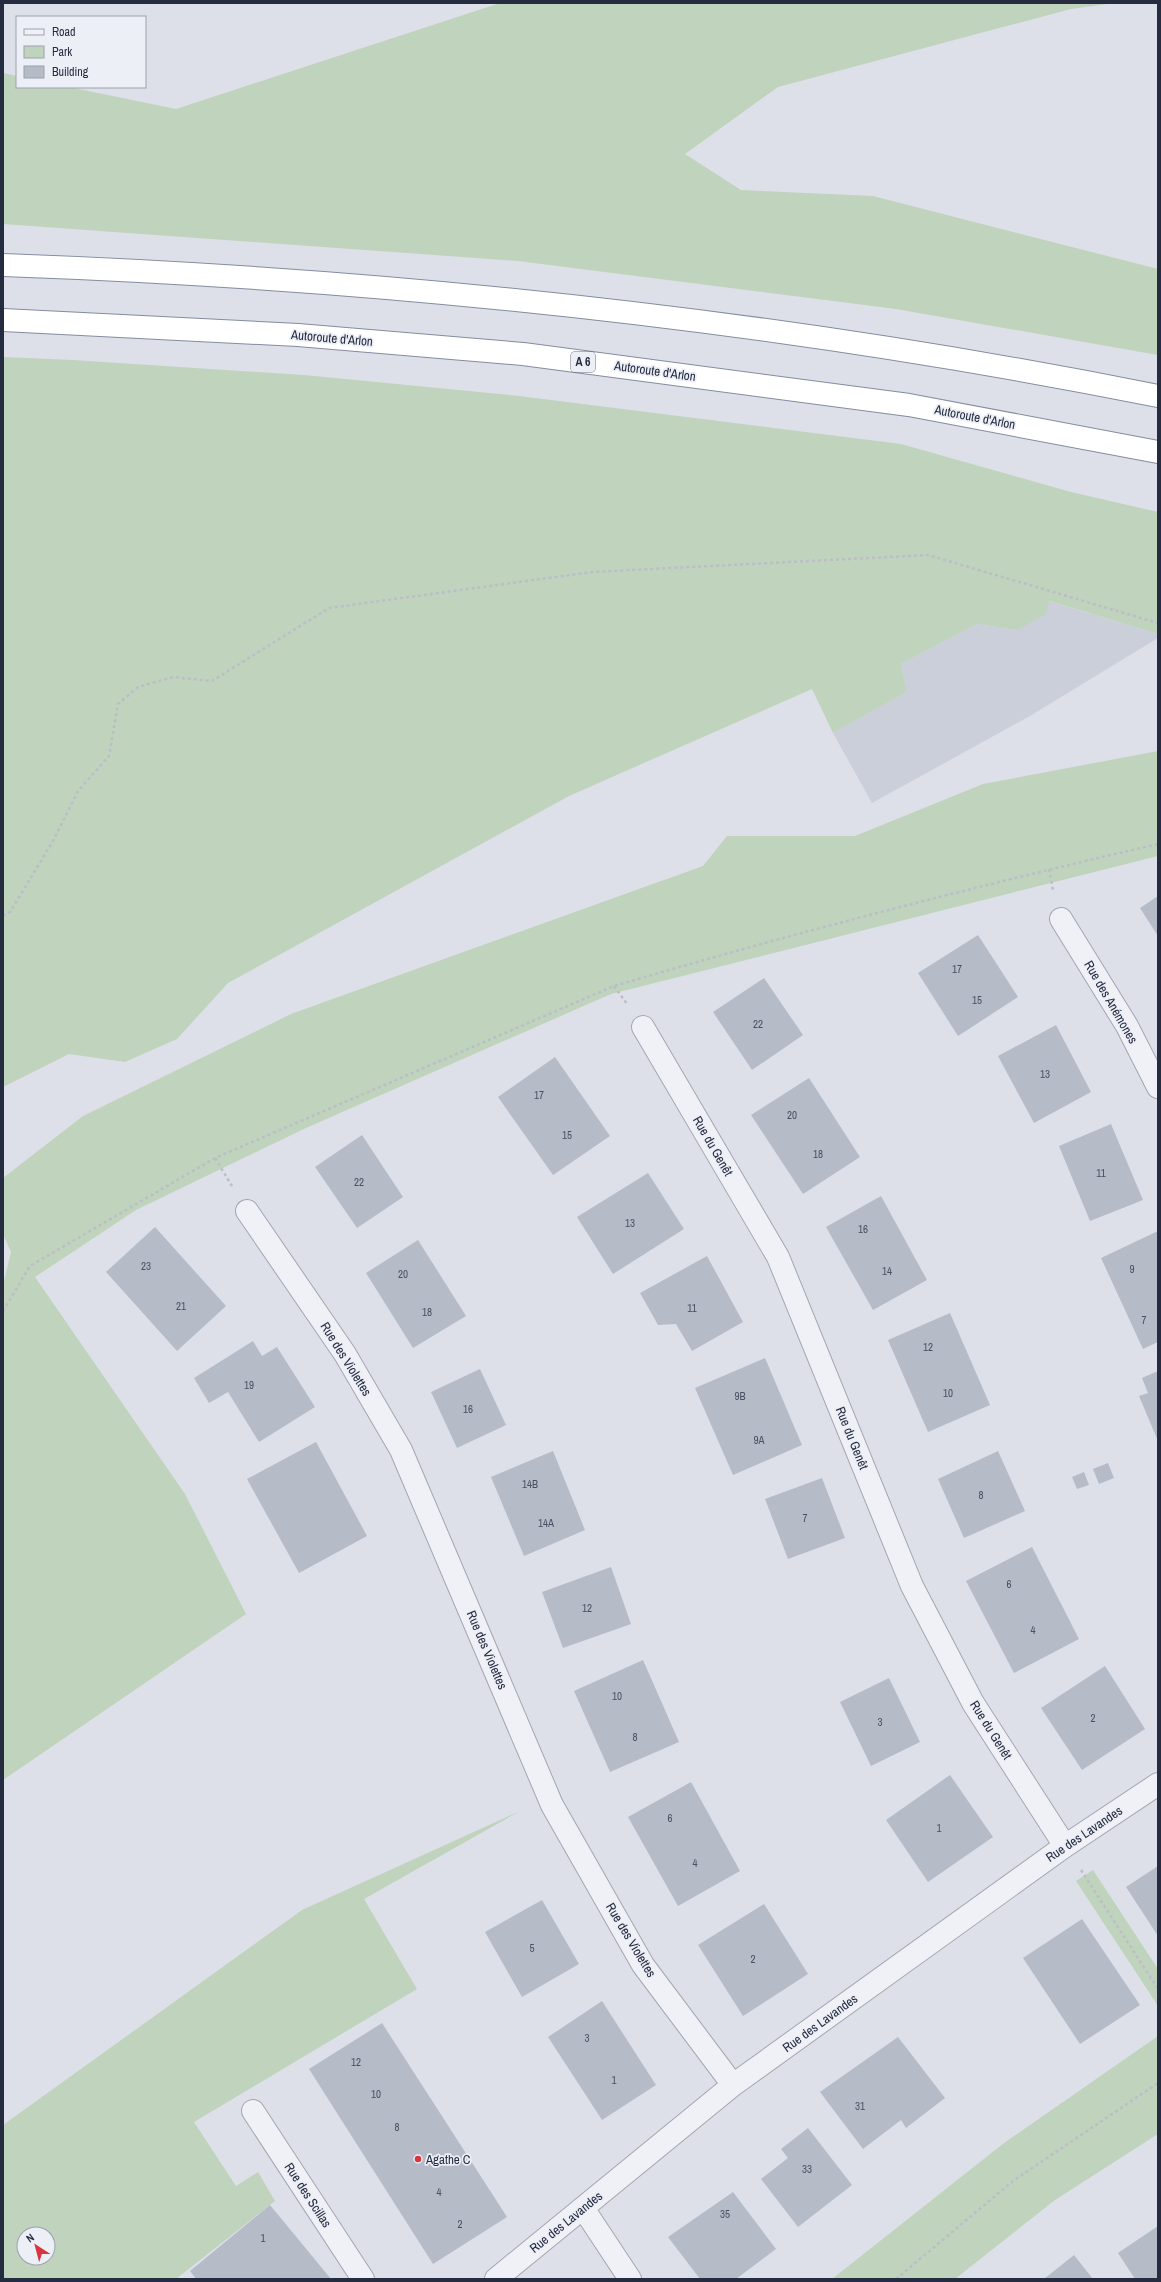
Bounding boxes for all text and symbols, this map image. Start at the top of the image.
legend [16,16,146,88]
text: Road [52,24,76,40]
text: Park [52,44,72,60]
text: Building [52,64,89,80]
street label: Autoroute d'Arlon [289,326,374,350]
road number: A 6 [571,352,595,372]
street label: Autoroute d'Arlon [612,357,697,385]
street label: Autoroute d'Arlon [932,401,1017,433]
street label: Rue des Anémones [1080,957,1142,1047]
house number: 17 [952,962,962,976]
house number: 15 [972,993,982,1007]
house number: 22 [753,1017,763,1031]
house number: 13 [1040,1067,1050,1081]
house number: 17 [534,1088,544,1102]
house number: 20 [787,1108,797,1122]
street label: Rue du Genêt [689,1113,737,1179]
house number: 15 [562,1128,572,1142]
house number: 18 [813,1147,823,1161]
house number: 11 [1096,1166,1106,1180]
house number: 22 [354,1175,364,1189]
house number: 13 [625,1216,635,1230]
house number: 16 [858,1222,868,1236]
house number: 23 [141,1259,151,1273]
house number: 9 [1129,1262,1135,1276]
house number: 14 [882,1264,892,1278]
house number: 20 [398,1267,408,1281]
house number: 21 [176,1299,186,1313]
house number: 11 [687,1301,697,1315]
house number: 18 [422,1305,432,1319]
house number: 7 [1141,1313,1147,1327]
street label: Rue des Violettes [317,1319,375,1399]
house number: 12 [923,1340,933,1354]
house number: 19 [244,1378,254,1392]
house number: 10 [943,1386,953,1400]
house number: 9B [734,1389,746,1403]
house number: 16 [463,1402,473,1416]
street label: Rue du Genêt [832,1404,872,1472]
house number: 9A [753,1433,765,1447]
house number: 14B [522,1477,538,1491]
house number: 8 [978,1488,984,1502]
house number: 7 [802,1511,808,1525]
house number: 14A [538,1516,555,1530]
house number: 6 [1006,1577,1012,1591]
house number: 12 [582,1601,592,1615]
street label: Rue des Violettes [463,1608,511,1692]
house number: 4 [1030,1623,1036,1637]
house number: 10 [612,1689,622,1703]
street label: Rue du Genêt [966,1697,1016,1763]
house number: 2 [1090,1711,1096,1725]
house number: 3 [877,1715,883,1729]
house number: 8 [632,1730,638,1744]
street label: Rue des Lavandes [1042,1802,1126,1866]
house number: 6 [667,1811,673,1825]
house number: 1 [936,1821,942,1835]
house number: 4 [692,1856,698,1870]
street label: Rue des Violettes [602,1900,660,1980]
house number: 5 [529,1941,535,1955]
house number: 2 [750,1952,756,1966]
street label: Rue des Lavandes [779,1990,861,2056]
house number: 3 [584,2031,590,2045]
house number: 12 [351,2055,361,2069]
house number: 1 [611,2073,617,2087]
house number: 10 [371,2087,381,2101]
house number: 31 [855,2099,865,2113]
house number: 8 [394,2120,400,2134]
place label: Agathe C [425,2151,471,2168]
marker: Agathe C [413,2154,423,2164]
street label: Rue des Scillas [281,2159,335,2231]
house number: 33 [802,2162,812,2176]
house number: 4 [436,2185,442,2199]
street label: Rue des Lavandes [526,2187,606,2257]
house number: 35 [720,2207,730,2221]
house number: 2 [457,2217,463,2231]
north arrow [16,2226,56,2266]
text: N [23,2230,37,2245]
house number: 1 [260,2231,266,2245]

